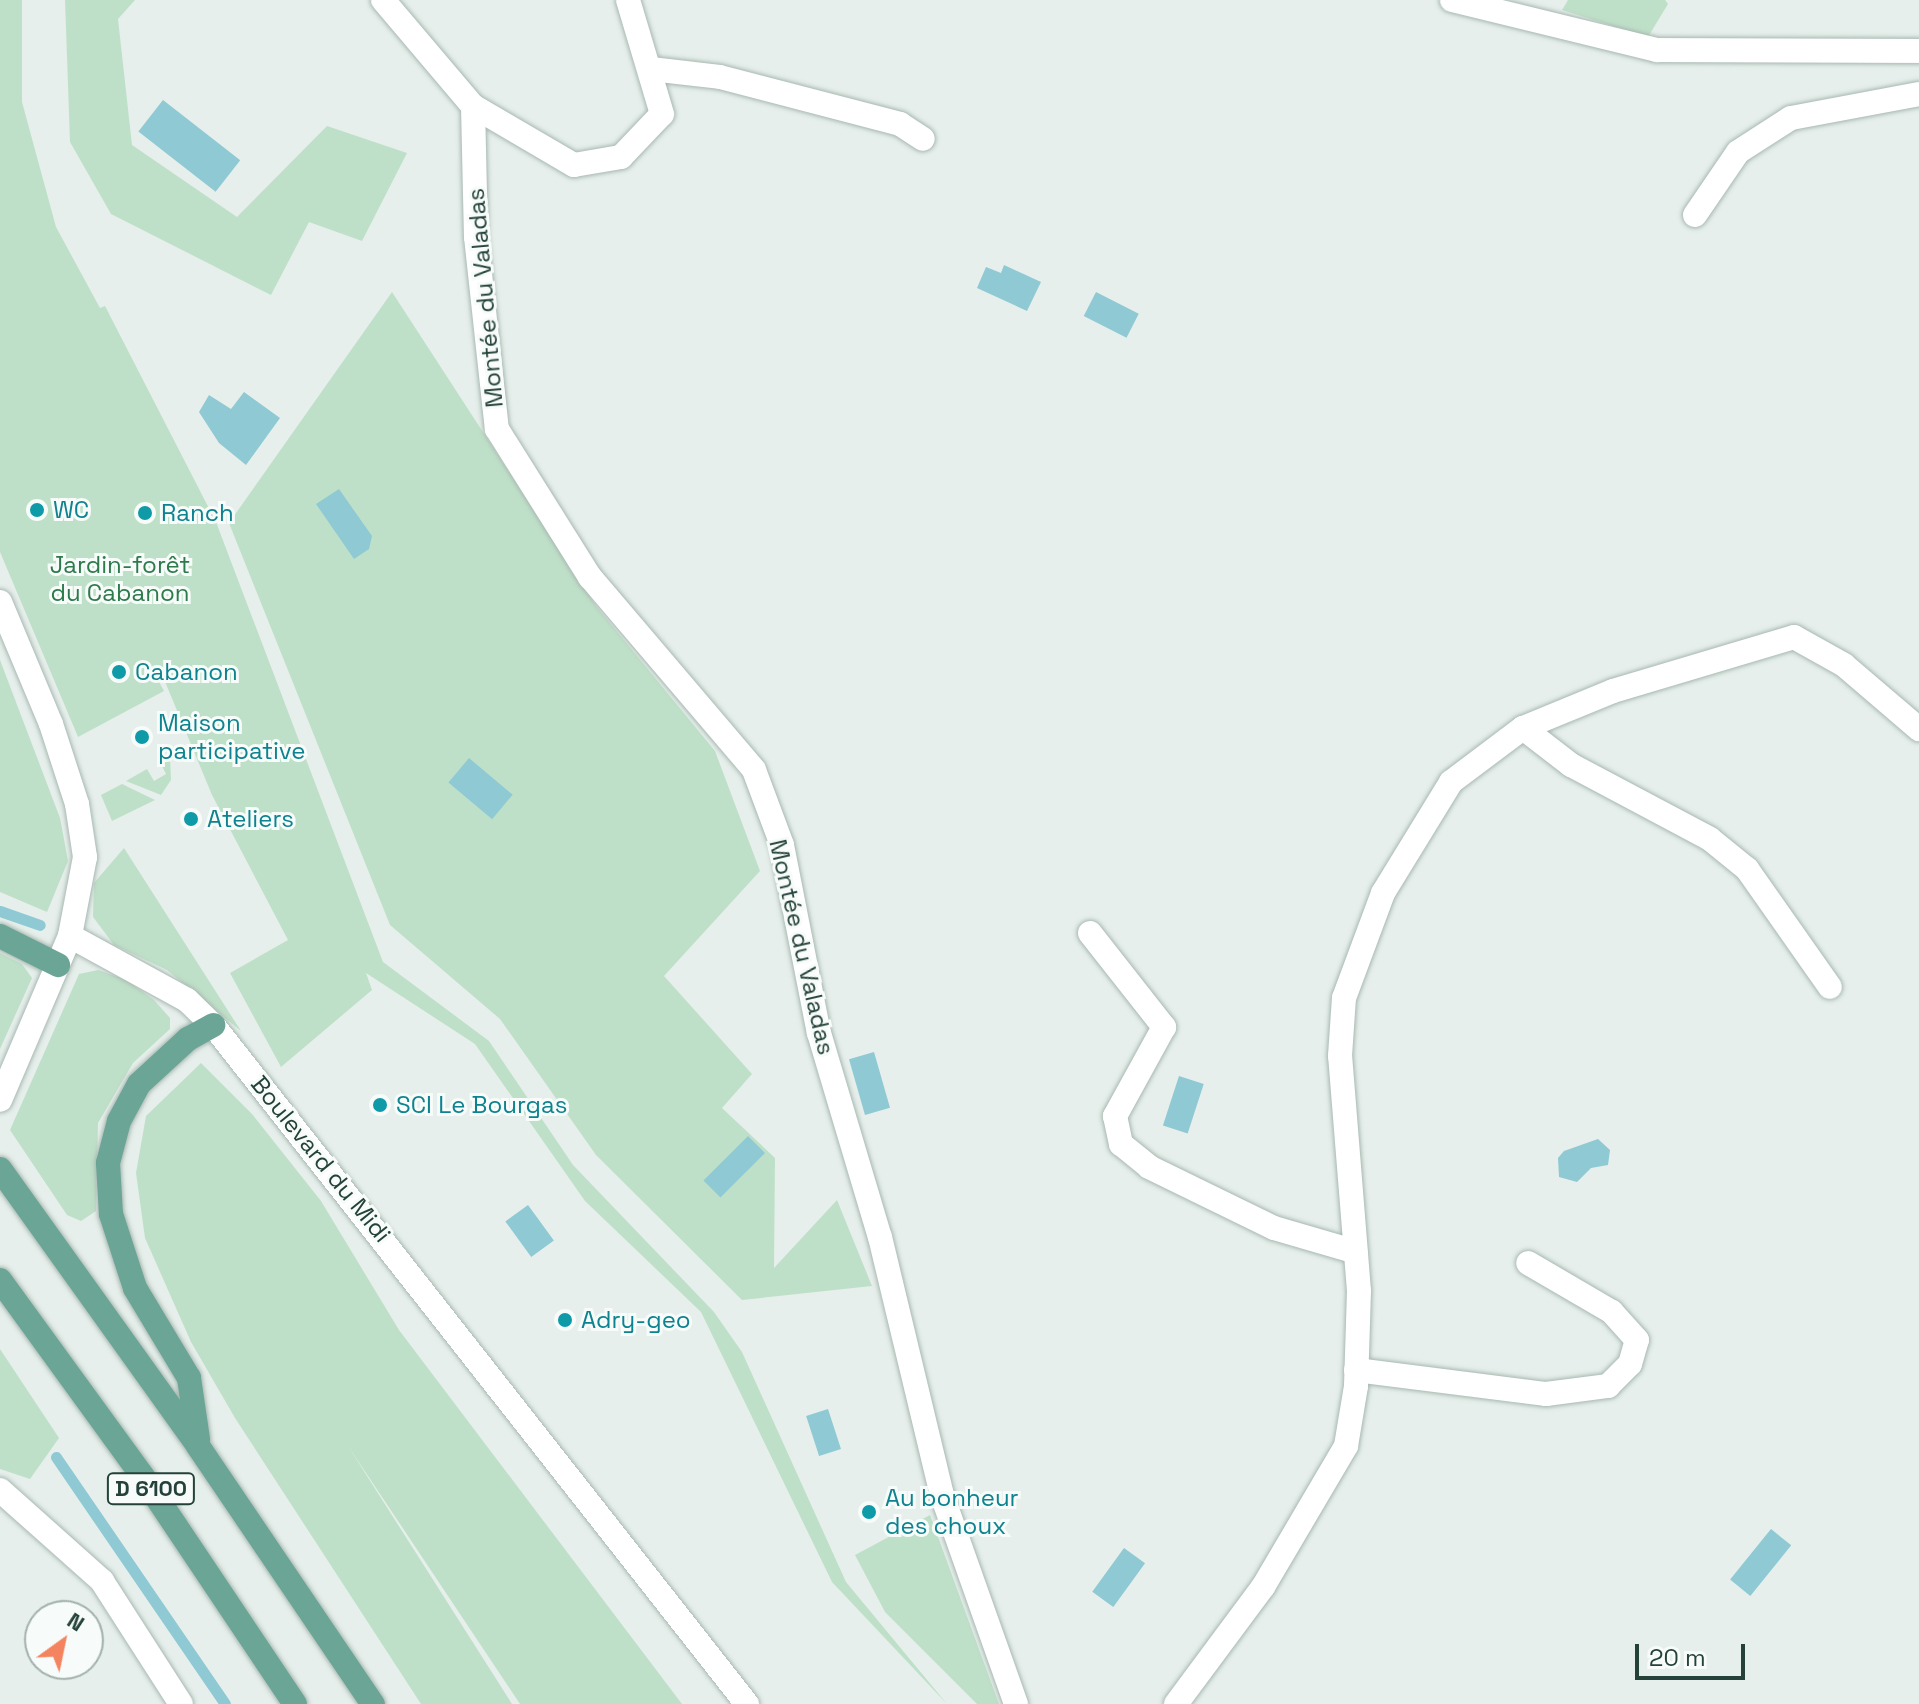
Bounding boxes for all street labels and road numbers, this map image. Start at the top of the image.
street label: Montée du Valadas [461,187,509,409]
street label: Montée du Valadas [763,836,841,1058]
street label: Boulevard du Midi [245,1070,397,1248]
road number: D 6100 [105,1471,197,1507]

